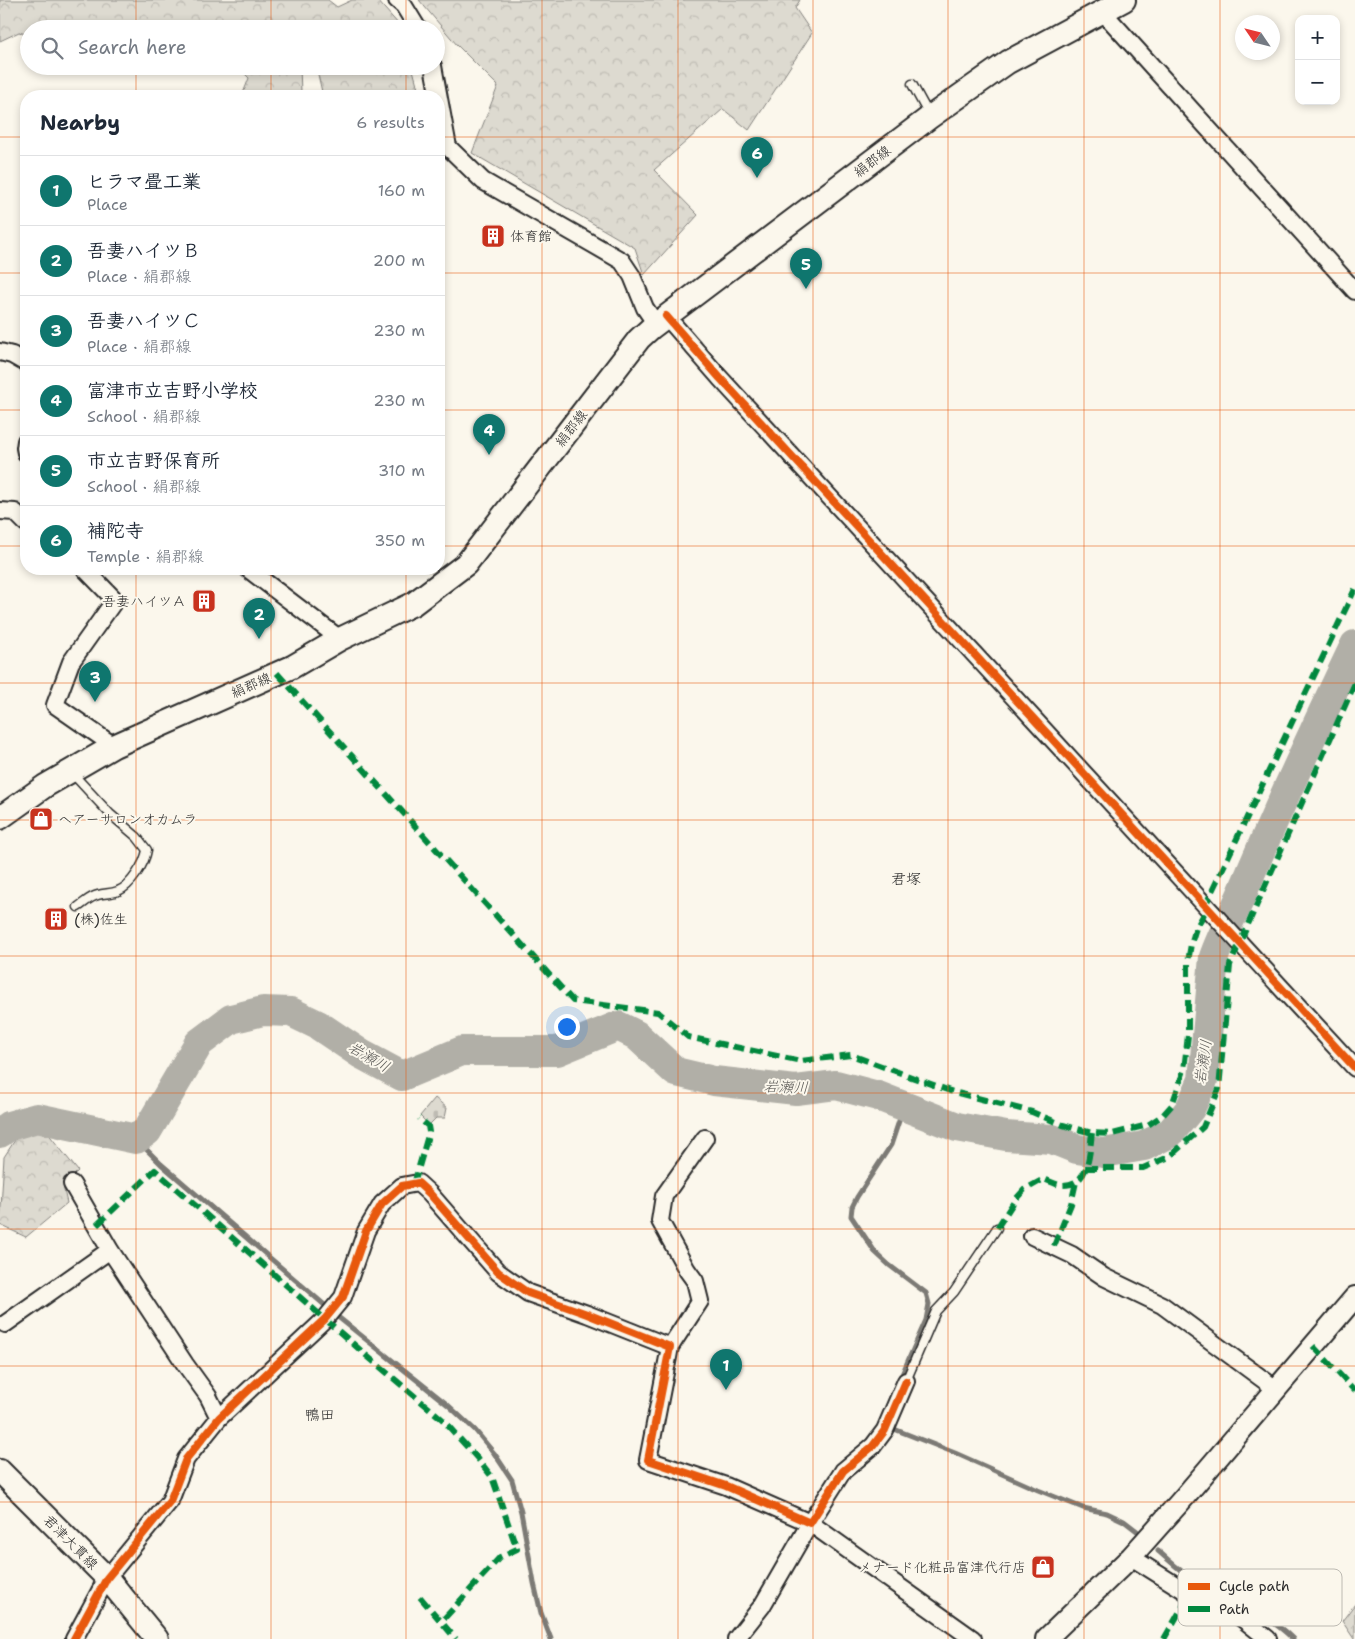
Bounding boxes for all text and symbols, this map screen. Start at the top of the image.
north arrow [1235,15,1280,60]
map controls [1295,15,1340,105]
button: + [1295,15,1340,60]
search box [20,20,445,75]
icon: search [38,34,66,62]
text: Search here [78,35,187,60]
button: − [1295,60,1340,105]
text: Nearby [40,109,120,137]
text: 6 results [356,112,425,133]
pin: 6 [741,137,773,178]
street label: 絹郡線 [850,141,894,181]
text: ヒラマ畳工業 [87,169,201,194]
text: 1 [52,180,60,201]
text: 160 m [378,180,425,201]
text: Place [87,194,128,215]
building icon: 体育館 [480,223,506,249]
place label: 体育館 [510,227,552,245]
text: 吾妻ハイツＢ [87,238,201,263]
pin: 5 [790,248,822,289]
text: 2 [50,250,62,271]
text: 200 m [373,250,425,271]
text: Place · 絹郡線 [87,266,191,287]
text: 吾妻ハイツＣ [87,308,201,333]
text: 3 [50,320,62,341]
text: 230 m [373,320,425,341]
text: Place · 絹郡線 [87,336,191,357]
text: 富津市立吉野小学校 [87,378,258,403]
text: 4 [50,390,62,411]
text: 230 m [373,390,425,411]
text: School · 絹郡線 [87,406,201,427]
street label: 絹郡線 [551,406,591,450]
pin: 4 [473,414,505,455]
text: 市立吉野保育所 [87,448,220,473]
text: 5 [51,460,61,481]
text: 310 m [378,460,425,481]
text: School · 絹郡線 [87,476,201,497]
text: 補陀寺 [87,518,144,543]
text: 6 [50,530,62,551]
text: 350 m [374,530,425,551]
text: Temple · 絹郡線 [87,546,204,567]
building icon: 吾妻ハイツＡ [191,588,217,614]
place label: 吾妻ハイツＡ [102,592,186,610]
pin: 2 [243,598,275,639]
pin: 3 [79,661,111,702]
street label: 絹郡線 [228,668,274,702]
shop icon: ヘアーサロンオカムラ [28,806,54,832]
place label: ヘアーサロンオカムラ [58,810,197,828]
district label: 君塚 [891,869,921,889]
building icon: (株)佐生 [43,906,69,932]
place label: (株)佐生 [74,910,128,928]
your location [554,1014,580,1040]
water label: 岩瀬川 [345,1037,393,1077]
water label: 岩瀬川 [1190,1038,1216,1086]
water label: 岩瀬川 [763,1076,809,1098]
pin: 1 [710,1349,742,1390]
district label: 鴨田 [305,1405,335,1425]
street label: 君津大貫線 [40,1511,102,1573]
shop icon: メナード化粧品富津代行店 [1030,1554,1056,1580]
place label: メナード化粧品富津代行店 [858,1558,1026,1576]
legend [1178,1569,1342,1626]
text: Cycle path [1219,1577,1290,1595]
text: Path [1219,1600,1250,1618]

